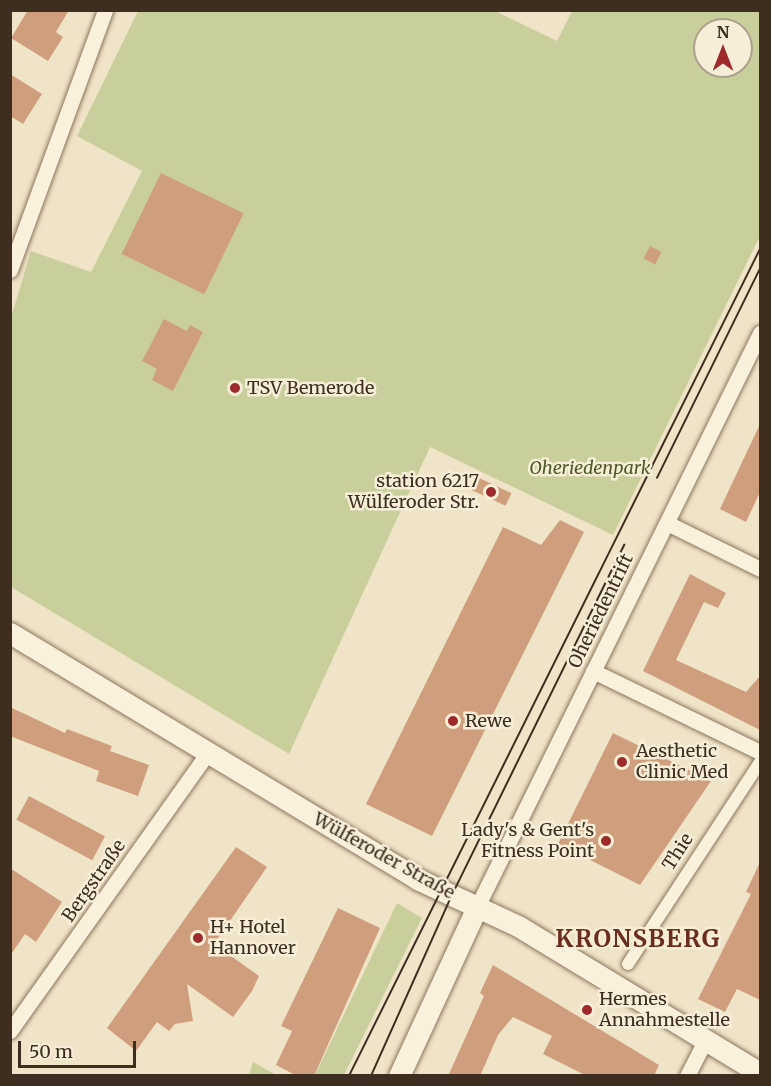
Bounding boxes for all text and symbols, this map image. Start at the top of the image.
north arrow [693,18,753,78]
text: N [717,22,729,42]
place label: TSV Bemerode [247,377,374,399]
marker: TSV Bemerode [228,381,242,395]
park label: Oheriedenpark [529,457,651,479]
place label: station 6217 Wülferoder Str. [348,471,479,514]
marker: station 6217 Wülferoder Str. [484,485,498,499]
street label: Oheriedentrift [564,550,638,672]
place label: Rewe [465,710,512,732]
marker: Rewe [446,714,460,728]
place label: Aesthetic Clinic Med [636,741,728,783]
marker: Aesthetic Clinic Med [613,753,631,771]
street label: Wülferoder Straße [309,808,459,904]
place label: Lady's & Gent's Fitness Point [461,820,594,862]
street label: Thie [658,830,698,874]
marker: Lady's & Gent's Fitness Point [599,834,613,848]
street label: Bergstraße [58,836,130,926]
place label: H+ Hotel Hannover [210,917,296,960]
district label: KRONSBERG [555,925,721,953]
marker: H+ Hotel Hannover [191,931,205,945]
place label: Hermes Annahmestelle [599,989,730,1032]
marker: Hermes Annahmestelle [580,1003,594,1017]
scale bar [21,1029,140,1067]
text: 50 m [29,1040,73,1063]

